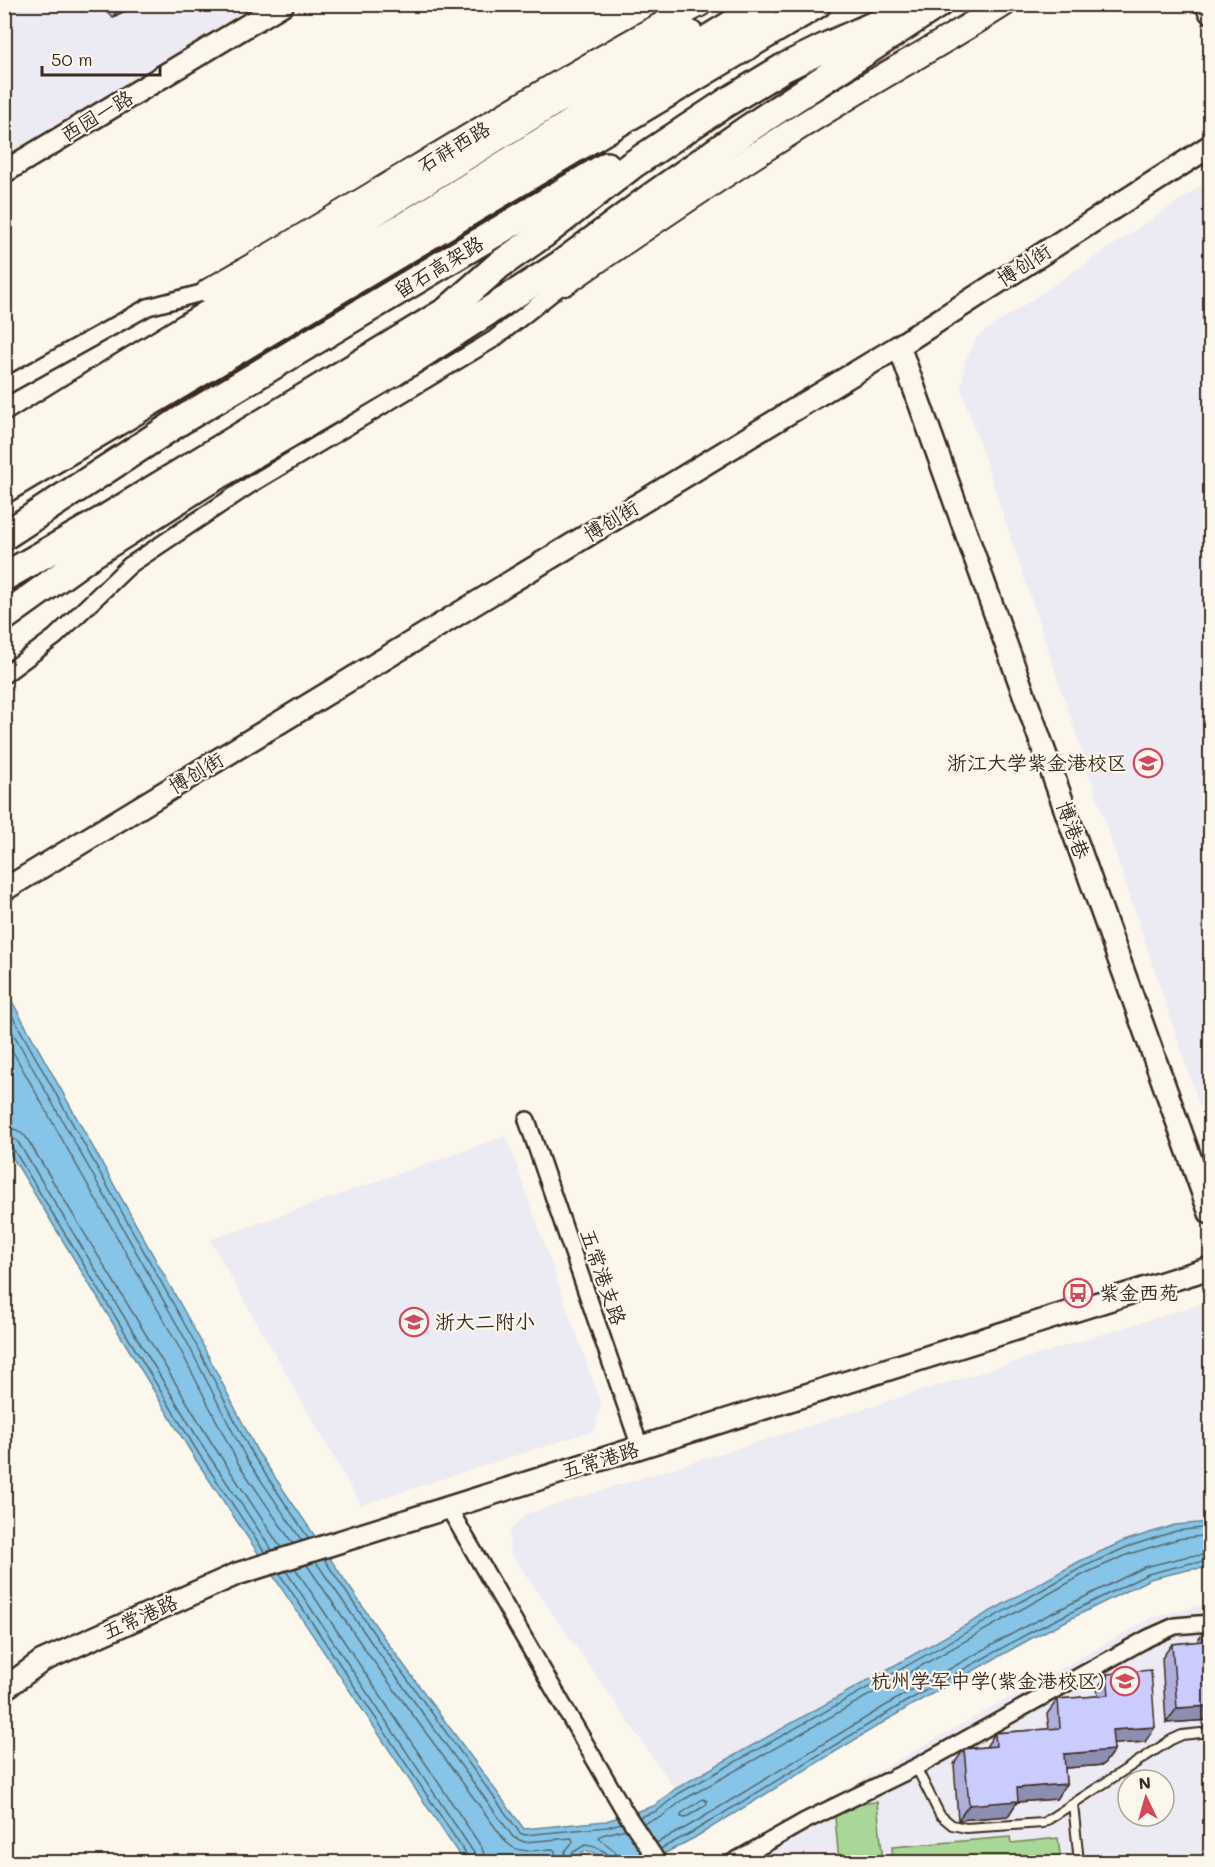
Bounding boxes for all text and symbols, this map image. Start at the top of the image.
scale bar [42,39,160,77]
text: 50 m [51,47,93,71]
street label: 西园一路 [56,83,138,147]
street label: 石祥西路 [413,114,495,178]
street label: 留石高架路 [389,229,489,303]
street label: 博创街 [991,237,1056,291]
street label: 博创街 [578,494,643,547]
street label: 博创街 [163,746,228,799]
school or university icon: 浙江大学紫金港校区 [1132,747,1164,779]
place label: 浙江大学紫金港校区 [947,749,1127,775]
street label: 博港巷 [1051,797,1097,863]
street label: 五常港支路 [575,1225,633,1329]
bus stop icon: 紫金西苑 [1062,1277,1094,1309]
place label: 紫金西苑 [1099,1279,1179,1305]
school or university icon: 浙大二附小 [398,1306,430,1338]
place label: 浙大二附小 [435,1308,535,1334]
street label: 五常港路 [558,1435,643,1483]
street label: 五常港路 [98,1588,182,1644]
school or university icon: 杭州学军中学(紫金港校区) [1109,1665,1141,1697]
place label: 杭州学军中学(紫金港校区) [870,1667,1104,1693]
north arrow [1116,1768,1176,1828]
text: N [1138,1772,1152,1794]

